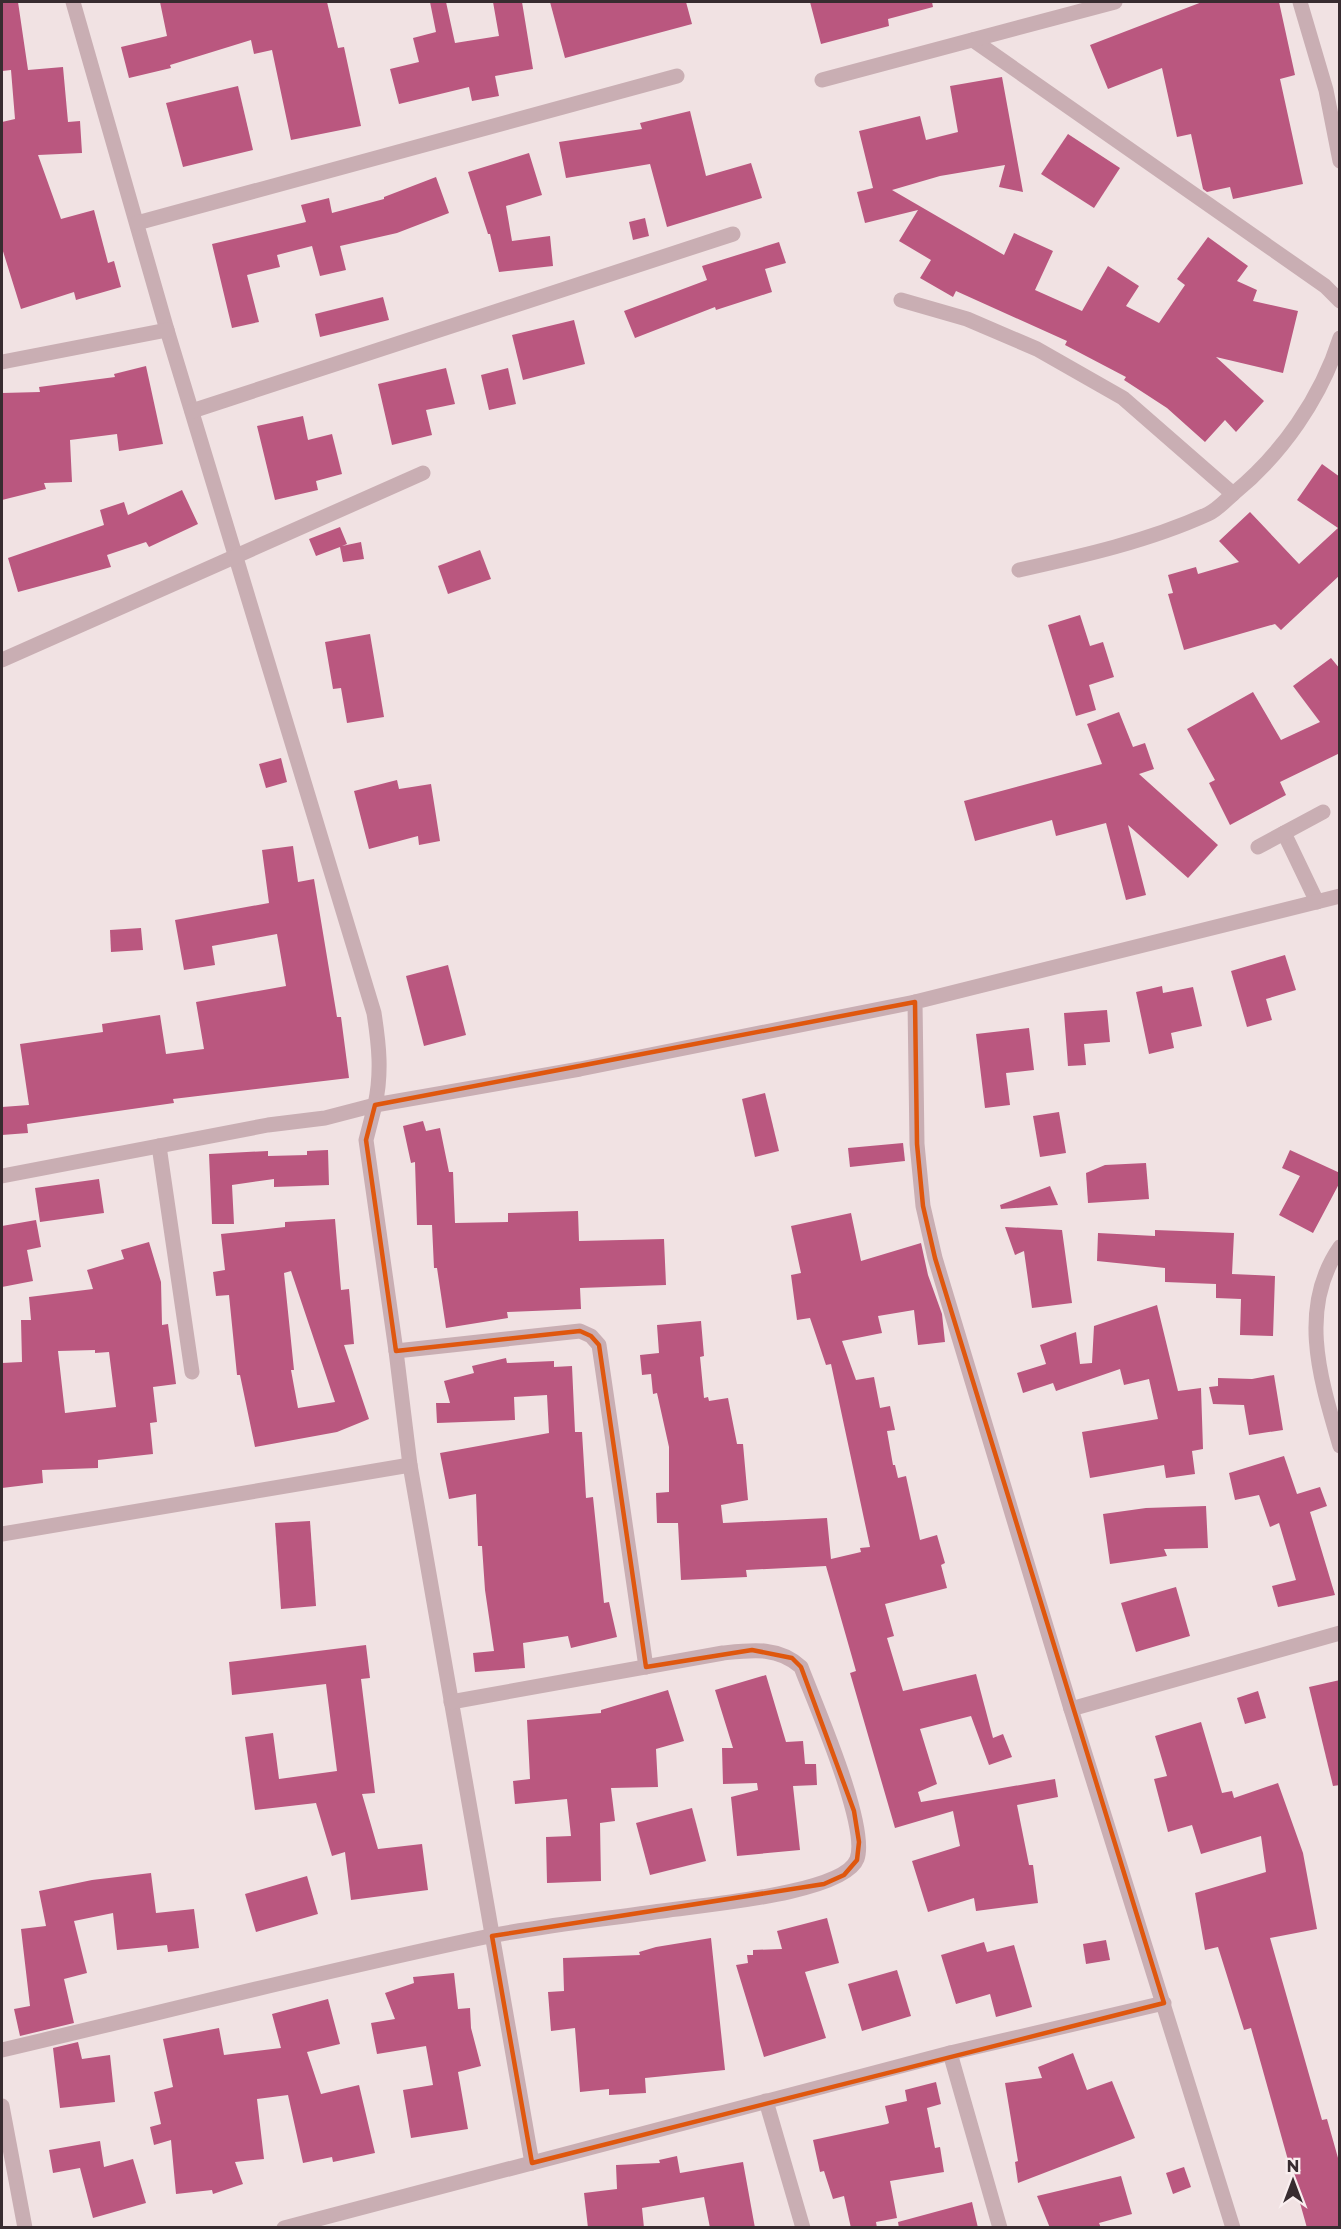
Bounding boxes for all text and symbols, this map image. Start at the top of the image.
north arrow [1263,2151,1323,2211]
text: N [1287,2157,1299,2176]

